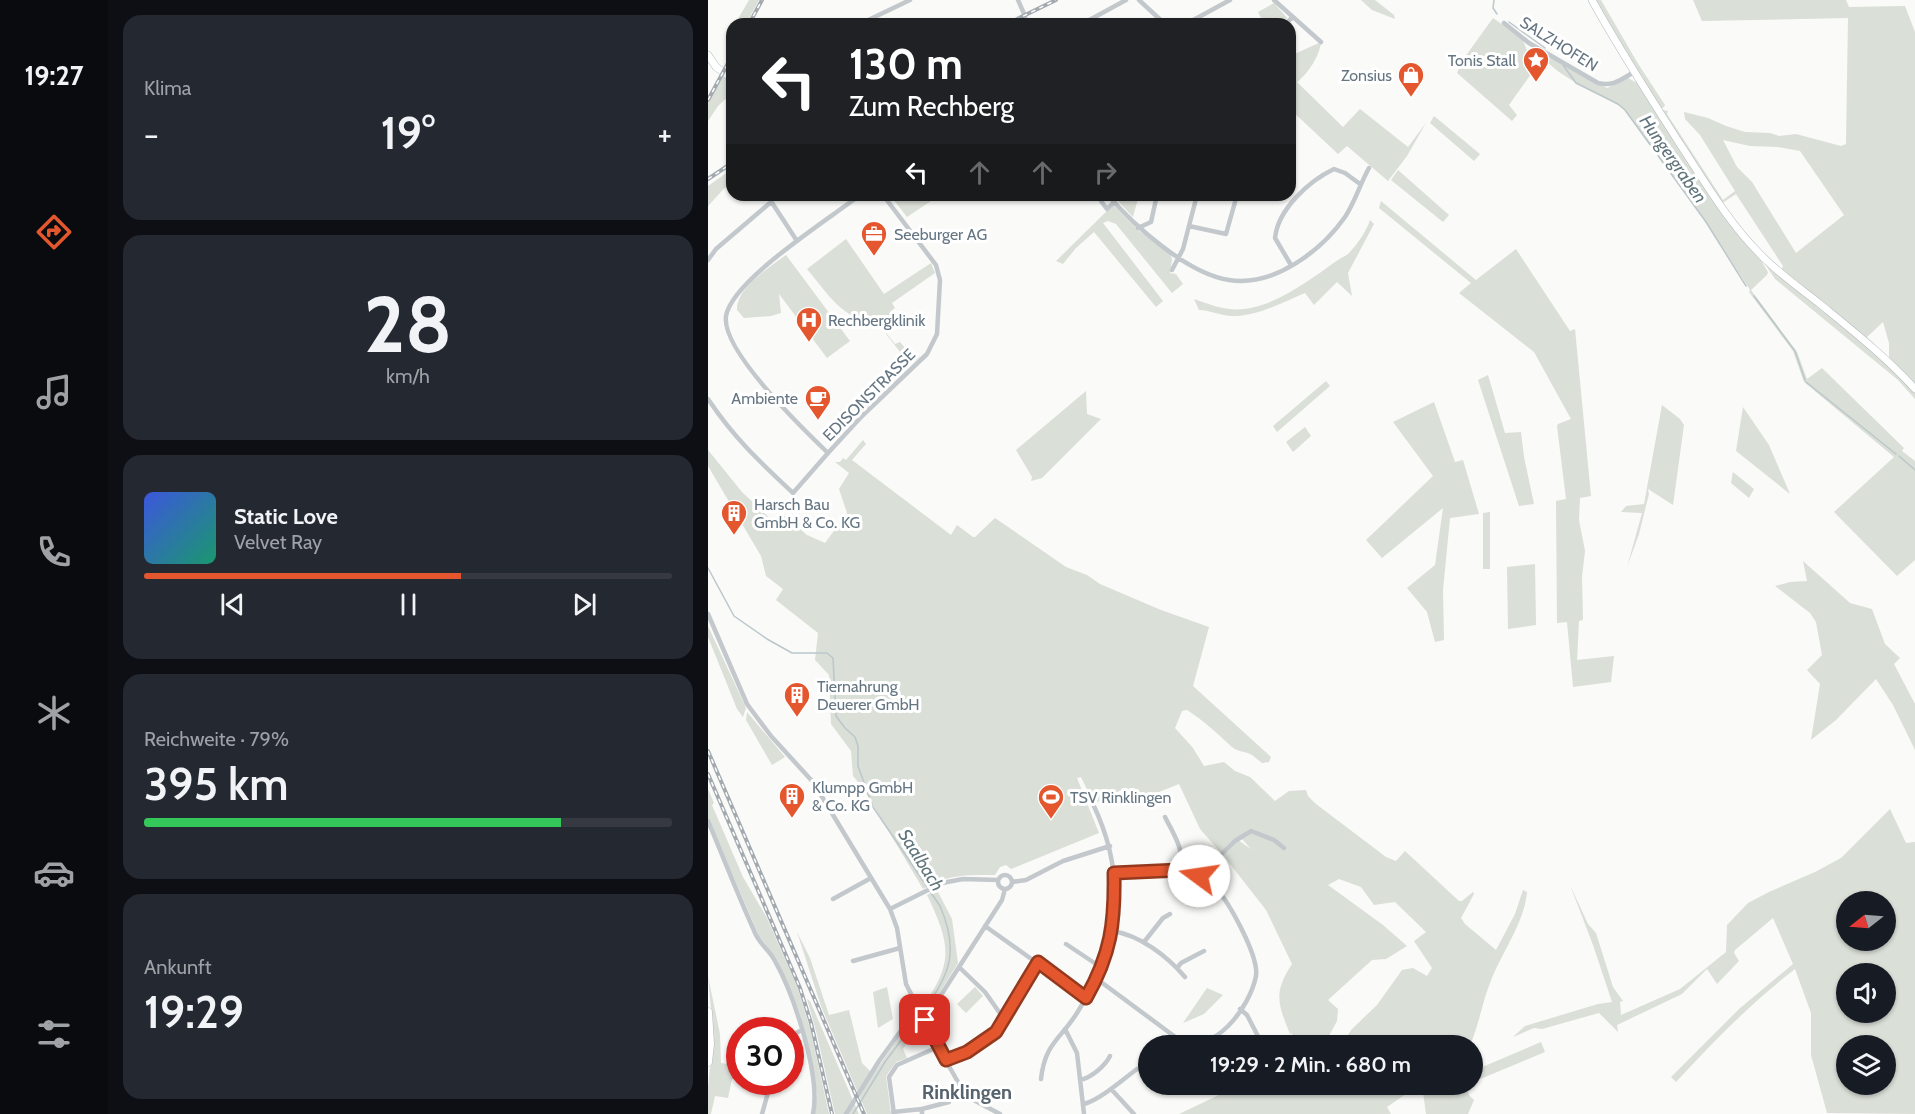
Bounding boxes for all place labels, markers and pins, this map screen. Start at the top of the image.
place icon: Tonis Stall [1521,45,1551,83]
place label: Tonis Stall [1448,51,1516,70]
shop icon: Zonsius [1396,60,1426,98]
place label: Zonsius [1341,66,1392,85]
office icon: Seeburger AG [859,219,889,257]
place label: Seeburger AG [894,225,987,244]
hospital icon: Rechbergklinik [794,305,824,343]
place label: Rechbergklinik [828,311,926,330]
cafe icon: Ambiente [803,383,833,421]
place label: Ambiente [731,389,798,408]
place label: Harsch Bau GmbH & Co. KG [754,495,860,532]
building icon: Harsch Bau GmbH & Co. KG [719,498,749,536]
place label: Tiernahrung Deuerer GmbH [817,677,920,714]
building icon: Tiernahrung Deuerer GmbH [782,680,812,718]
place label: Klumpp GmbH & Co. KG [812,778,913,815]
building icon: Klumpp GmbH & Co. KG [777,781,807,819]
sports icon: TSV Rinklingen [1036,782,1066,820]
place label: TSV Rinklingen [1070,788,1172,807]
pin [899,994,950,1045]

